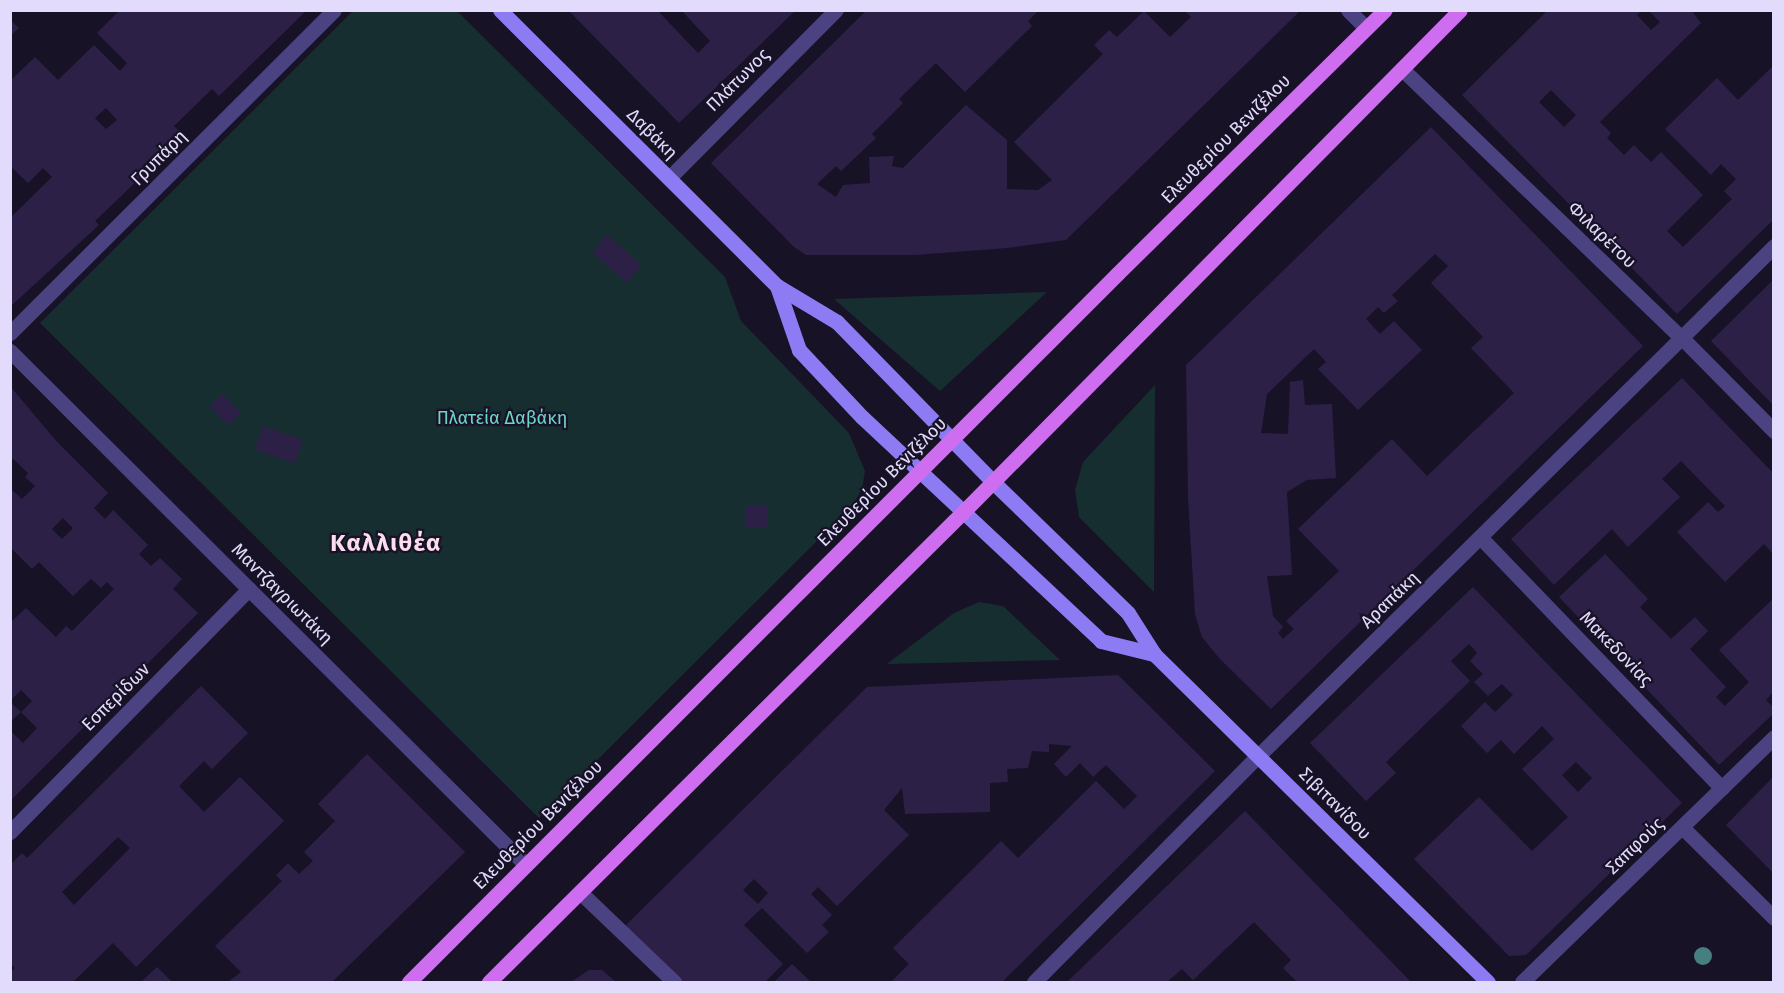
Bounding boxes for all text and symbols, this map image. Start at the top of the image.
street label: Πλάτωνος [702,44,774,116]
street label: Ελευθερίου Βενιζέλου [1157,70,1295,208]
street label: Δαβάκη [622,104,682,164]
street label: Γρυπάρη [127,126,191,190]
street label: Φιλαρέτου [1563,197,1641,273]
park label: Πλατεία Δαβάκη [437,407,567,429]
street label: Ελευθερίου Βενιζέλου [813,413,951,551]
district label: Καλλιθέα [330,530,442,558]
street label: Μαντζαγριωτάκη [227,539,337,649]
street label: Αραπάκη [1356,567,1424,633]
street label: Μακεδονίας [1575,607,1657,691]
street label: Εσπερίδων [77,658,155,736]
street label: Ελευθερίου Βενιζέλου [469,756,607,894]
street label: Σιβιτανίδου [1294,763,1376,845]
street label: Σαπφούς [1602,813,1668,879]

